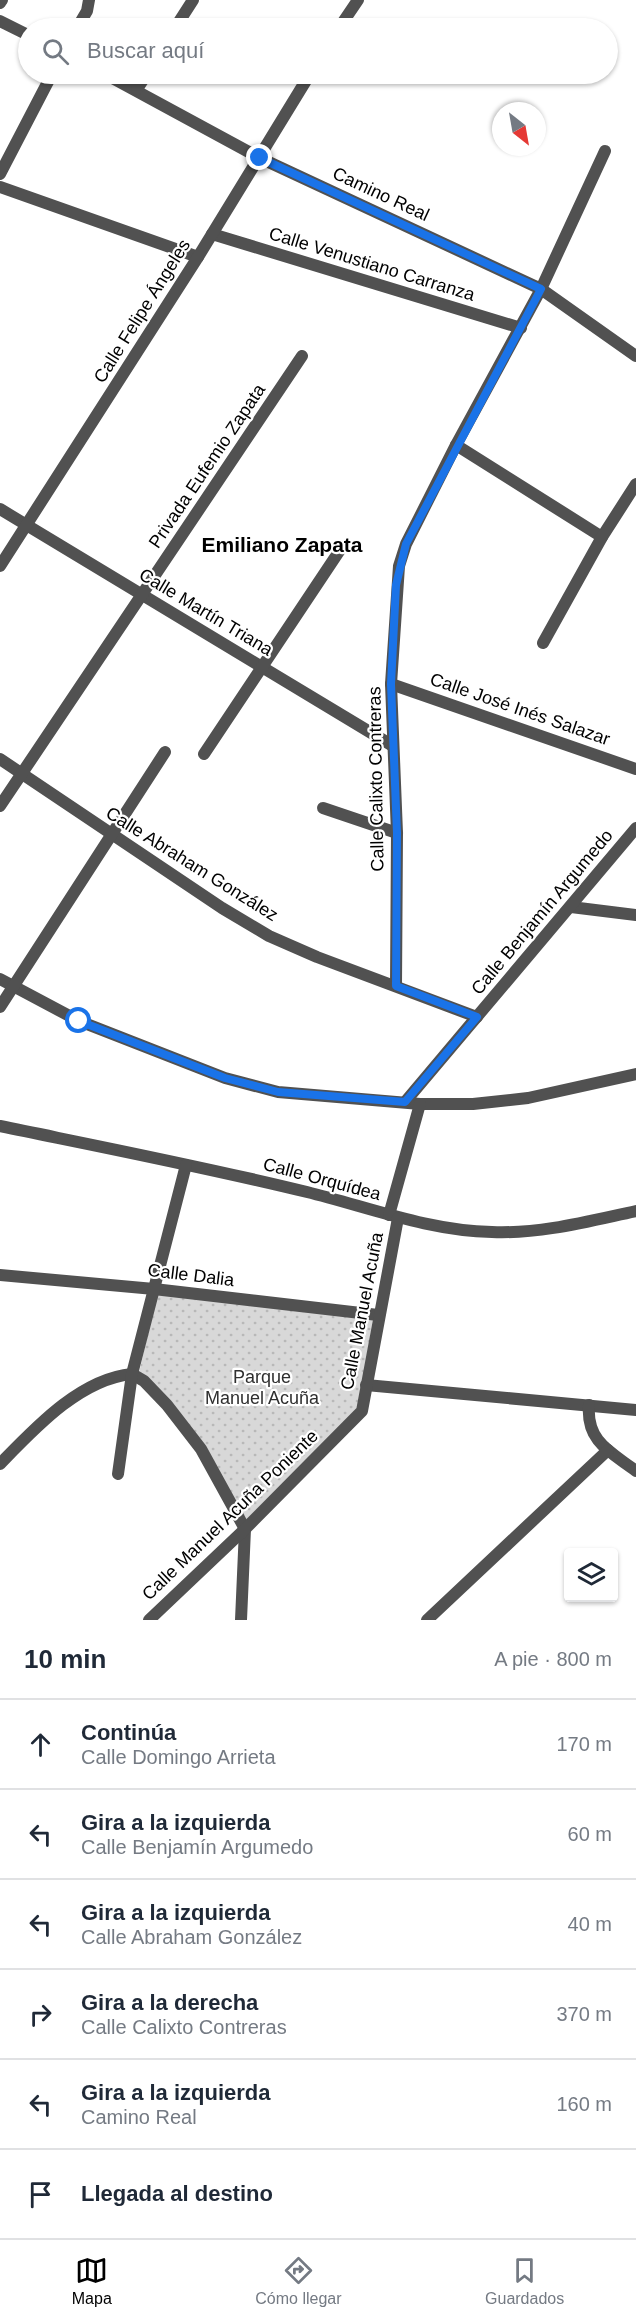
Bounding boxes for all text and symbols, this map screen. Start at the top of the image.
search box [18,18,618,84]
icon: search [39,35,72,68]
text: Buscar aquí [87,38,204,63]
north arrow [492,102,546,156]
route end [246,144,272,170]
street label: Camino Real [330,163,432,225]
street label: Calle Venustiano Carranza [267,223,478,305]
street label: Calle Felipe Ángeles [90,236,194,386]
street label: Privada Eufemio Zapata [145,380,270,552]
district label: Emiliano Zapata [201,533,363,556]
street label: Calle Martín Triana [136,564,277,660]
street label: Calle José Inés Salazar [427,669,613,749]
street label: Calle Calixto Contreras [364,686,388,872]
street label: Calle Abraham González [102,803,282,925]
street label: Calle Benjamín Argumedo [467,825,617,999]
route start [65,1007,91,1033]
street label: Calle Orquídea [261,1154,384,1205]
street label: Calle Manuel Acuña [337,1230,387,1391]
street label: Calle Dalia [147,1260,236,1290]
park label: Parque Manuel Acuña [205,1367,320,1408]
street label: Calle Manuel Acuña Poniente [138,1426,322,1604]
map controls [564,1548,618,1602]
button: layers [564,1548,618,1602]
text: 10 min [24,1644,106,1674]
text: A pie · 800 m [494,1648,612,1670]
text: Continúa [81,1720,176,1745]
icon: ahead [24,1728,57,1761]
text: 170 m [556,1733,612,1755]
text: Calle Domingo Arrieta [81,1746,276,1768]
text: Gira a la izquierda [81,1810,271,1835]
icon: left [24,1818,57,1851]
text: 60 m [568,1823,612,1845]
text: Calle Benjamín Argumedo [81,1836,313,1858]
text: Gira a la izquierda [81,1900,271,1925]
icon: left [24,1908,57,1941]
text: 40 m [568,1913,612,1935]
text: Calle Abraham González [81,1926,302,1948]
text: Gira a la derecha [81,1990,258,2015]
icon: right [24,1998,57,2031]
text: 370 m [556,2003,612,2025]
text: Calle Calixto Contreras [81,2016,287,2038]
text: Gira a la izquierda [81,2080,271,2105]
icon: left [24,2088,57,2121]
text: 160 m [556,2093,612,2115]
text: Camino Real [81,2106,197,2128]
icon: arrive [24,2178,57,2211]
text: Llegada al destino [81,2181,273,2206]
tab: Mapa [72,2254,112,2308]
tab: Cómo llegar [255,2254,342,2308]
tab: Guardados [485,2254,564,2308]

